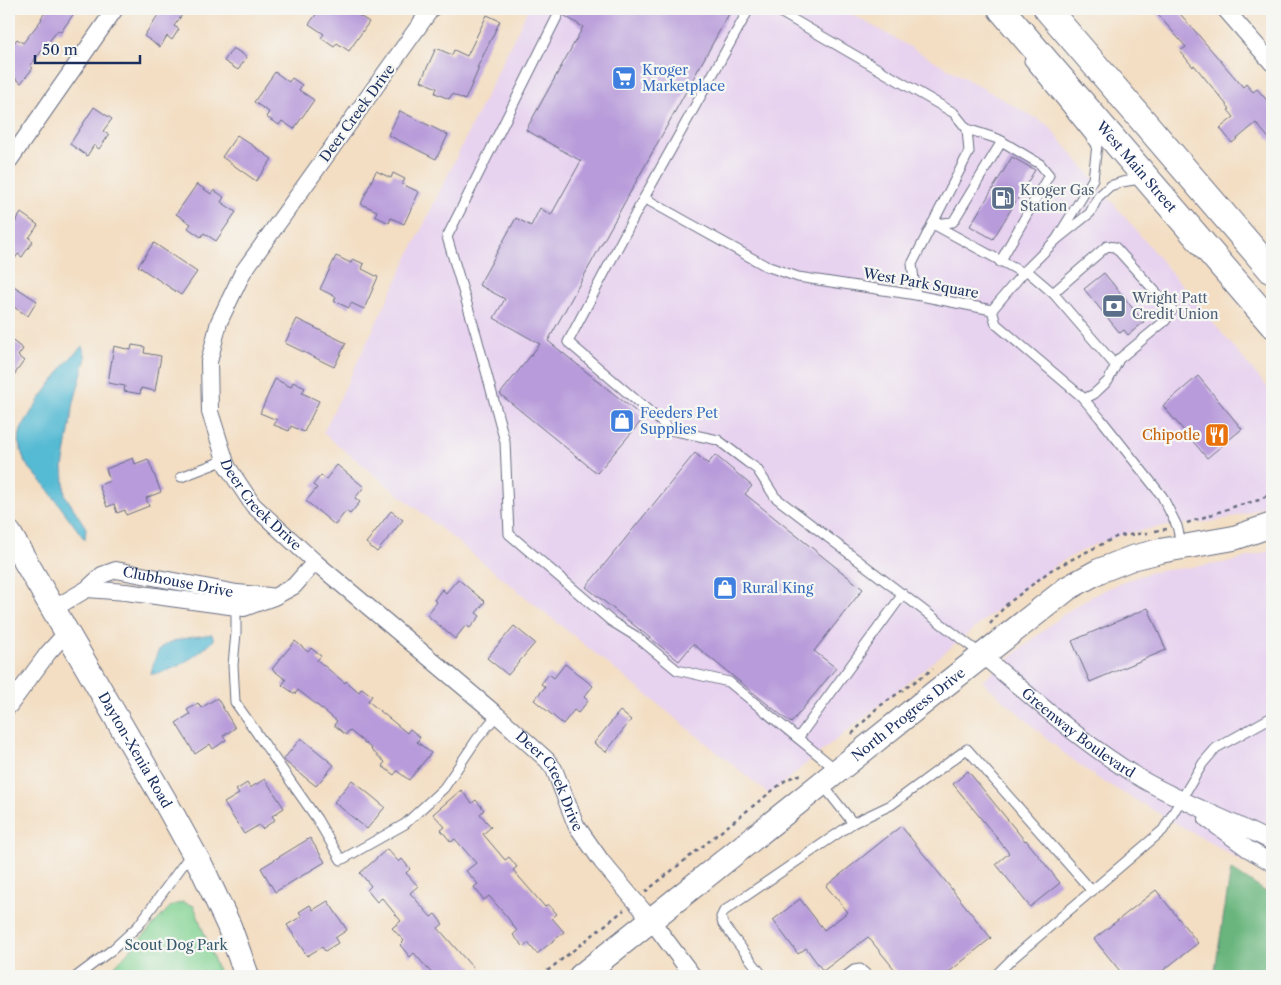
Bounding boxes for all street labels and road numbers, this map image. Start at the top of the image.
street label: Deer Creek Drive [315,60,399,165]
street label: West Main Street [1092,117,1181,216]
street label: West Park Square [861,264,980,302]
street label: Deer Creek Drive [216,457,305,554]
street label: Clubhouse Drive [121,562,235,601]
street label: North Progress Drive [848,664,969,765]
street label: Greenway Boulevard [1018,684,1139,782]
street label: Dayton-Xenia Road [94,689,176,812]
street label: Deer Creek Drive [512,727,587,835]

